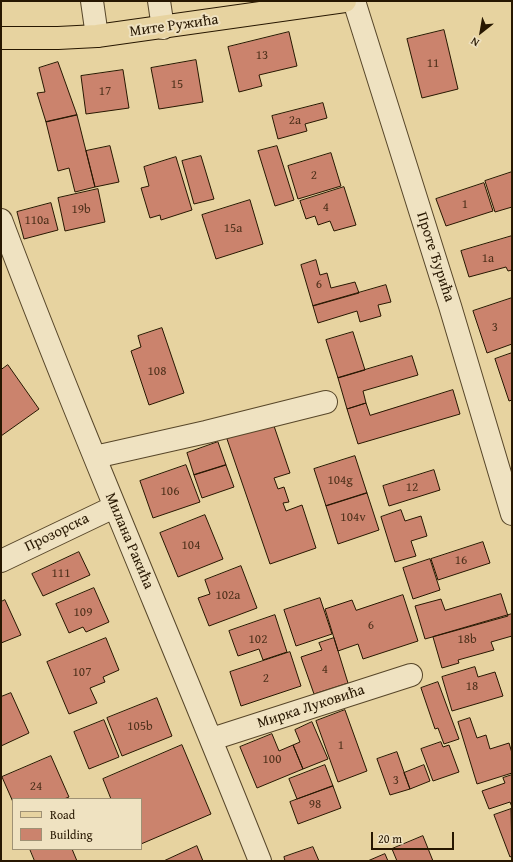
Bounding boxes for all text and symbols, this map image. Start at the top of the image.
street label: Мите Ружића [128,11,220,41]
north arrow [461,12,501,52]
text: N [468,34,482,51]
house number: 13 [256,48,268,64]
house number: 11 [427,56,439,72]
house number: 15 [171,77,183,93]
house number: 17 [99,84,111,100]
house number: 2a [289,113,301,129]
house number: 2 [311,168,317,184]
house number: 1 [462,197,468,213]
house number: 4 [323,200,329,216]
house number: 19b [71,202,91,218]
street label: Проте Ђурића [412,210,458,304]
house number: 110a [25,213,49,229]
house number: 15a [224,221,242,237]
house number: 1a [482,251,494,267]
house number: 6 [316,277,322,293]
house number: 3 [492,320,498,336]
house number: 108 [148,364,166,380]
house number: 104g [327,473,353,489]
house number: 12 [406,480,418,496]
house number: 106 [161,484,179,500]
street label: Милана Ракића [101,490,157,592]
street label: Прозорска [22,510,92,556]
house number: 104v [340,510,366,526]
house number: 104 [182,538,200,554]
house number: 16 [455,553,467,569]
house number: 111 [52,566,70,582]
house number: 102a [216,588,240,604]
house number: 109 [74,605,92,621]
house number: 6 [368,618,374,634]
house number: 102 [249,632,267,648]
house number: 18b [457,632,477,648]
house number: 4 [322,662,328,678]
house number: 107 [73,665,91,681]
house number: 2 [263,671,269,687]
house number: 18 [466,679,478,695]
street label: Мирка Луковића [255,681,367,733]
house number: 105b [127,719,153,735]
house number: 1 [338,738,344,754]
house number: 100 [263,752,281,768]
house number: 3 [393,773,399,789]
house number: 24 [30,779,42,795]
house number: 98 [309,797,321,813]
legend [12,798,142,850]
text: Road [50,806,75,823]
scale bar [373,824,456,850]
text: Building [50,826,93,843]
text: 20 m [378,830,402,847]

